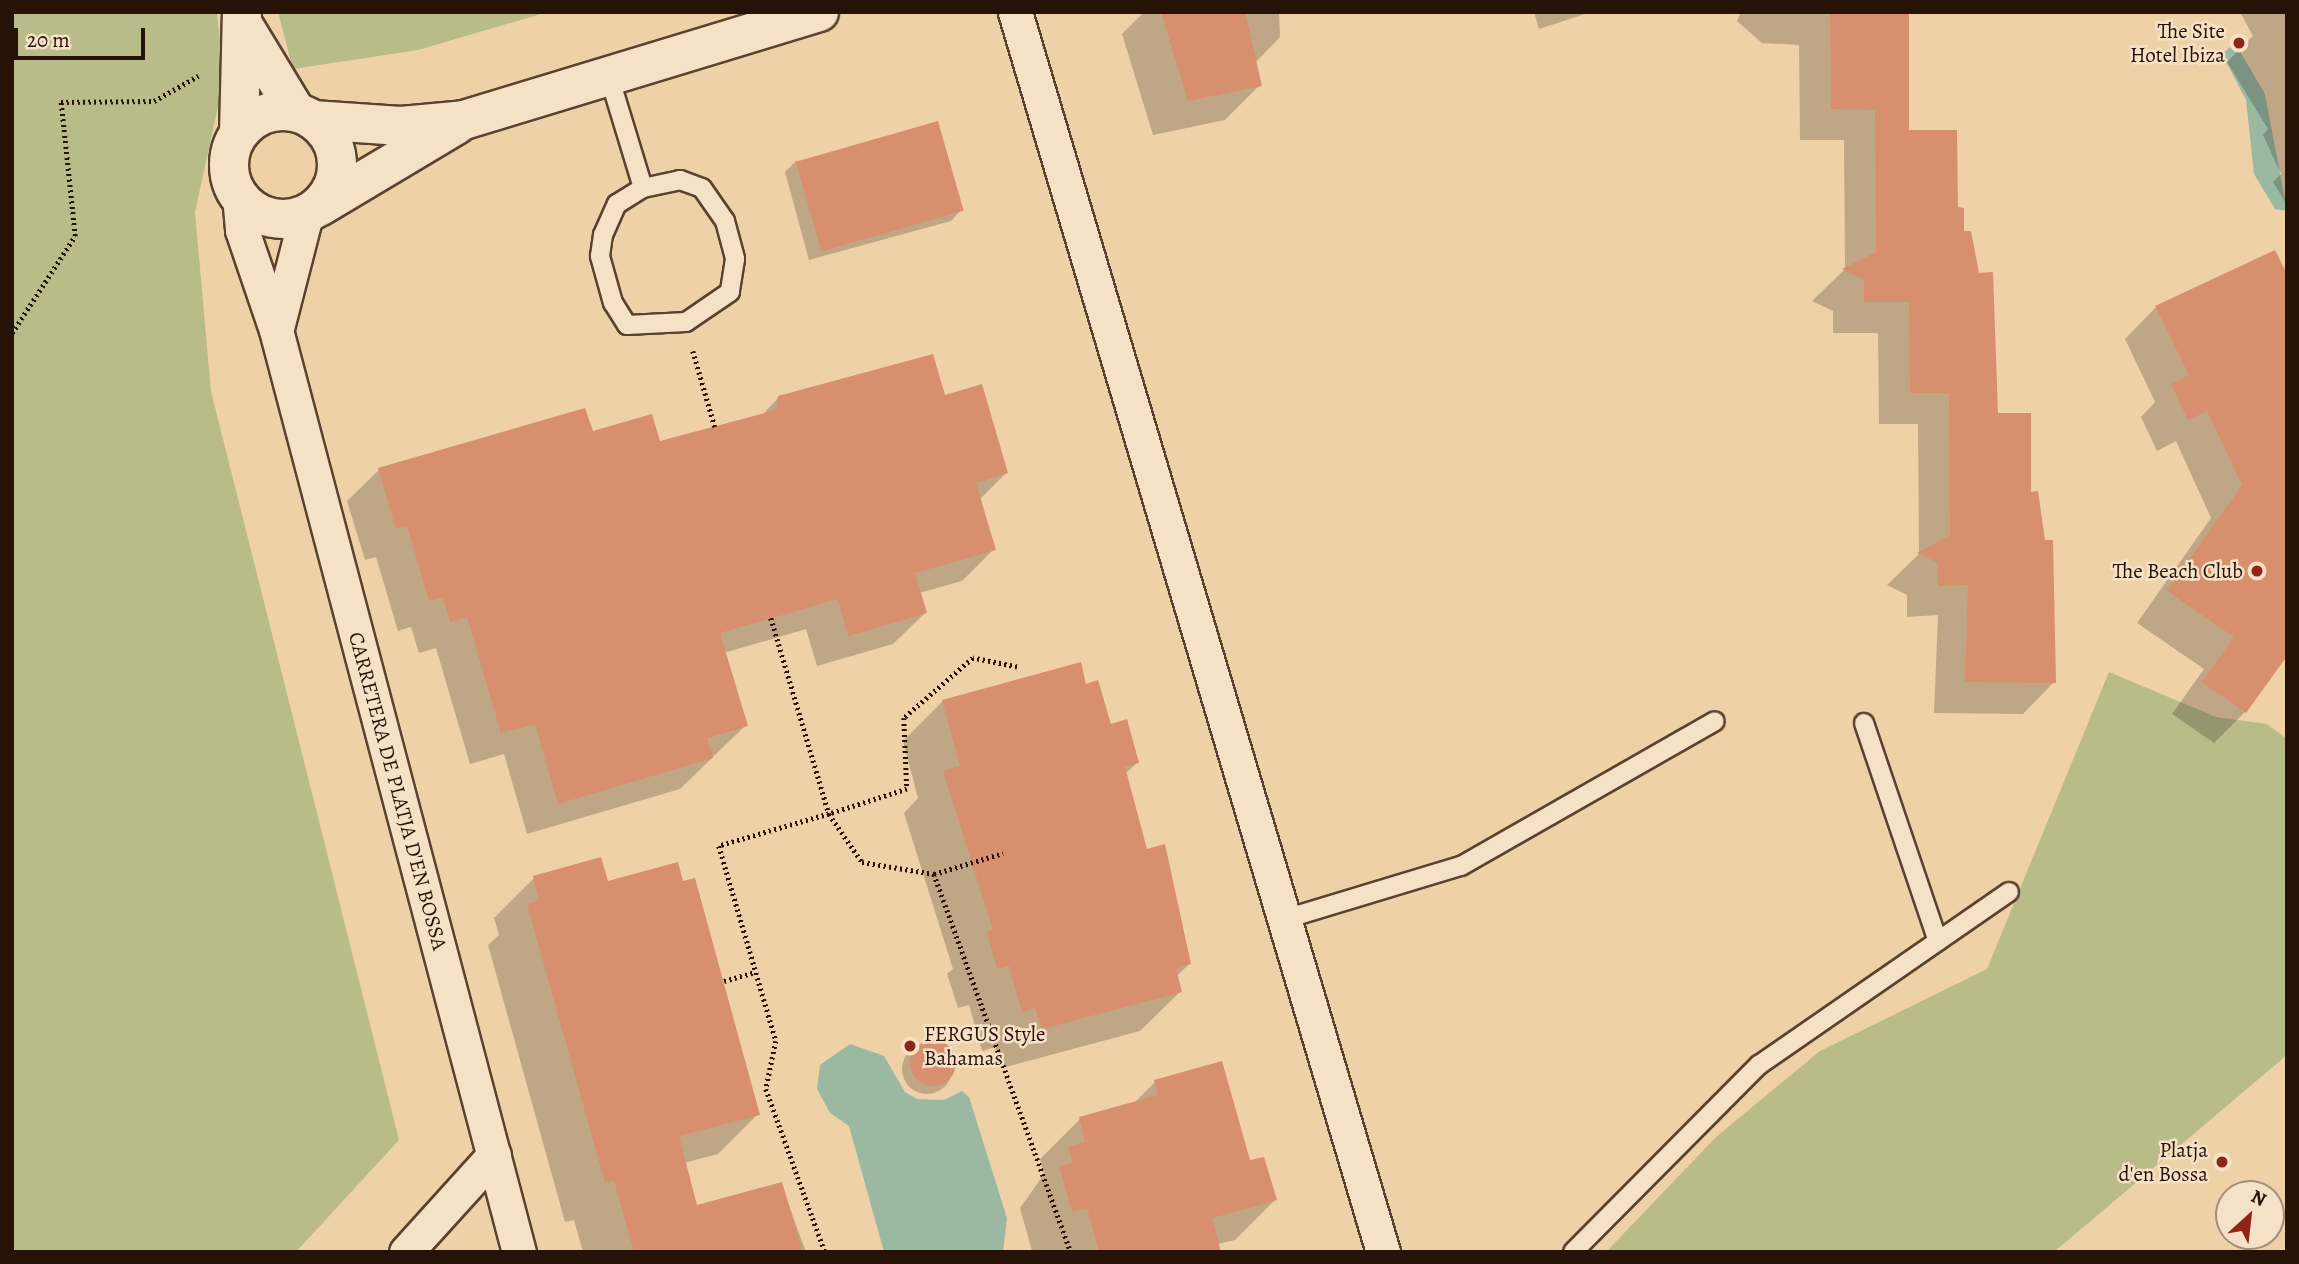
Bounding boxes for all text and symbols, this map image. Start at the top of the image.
scale bar [18,14,149,58]
place label: The Site Hotel Ibiza [2130,18,2225,68]
text: 20 m [27,26,70,54]
marker: The Site Hotel Ibiza [2231,35,2247,51]
place label: The Beach Club [2113,558,2243,584]
marker: The Beach Club [2249,563,2265,579]
street label: CARRETERA DE PLATJA D'EN BOSSA [343,629,453,953]
place label: FERGUS Style Bahamas [924,1021,1045,1071]
marker: FERGUS Style Bahamas [902,1038,918,1054]
place label: Platja d'en Bossa [2118,1137,2208,1187]
marker: Platja d'en Bossa [2214,1154,2230,1170]
north arrow [2215,1180,2285,1250]
text: N [2247,1183,2271,1213]

